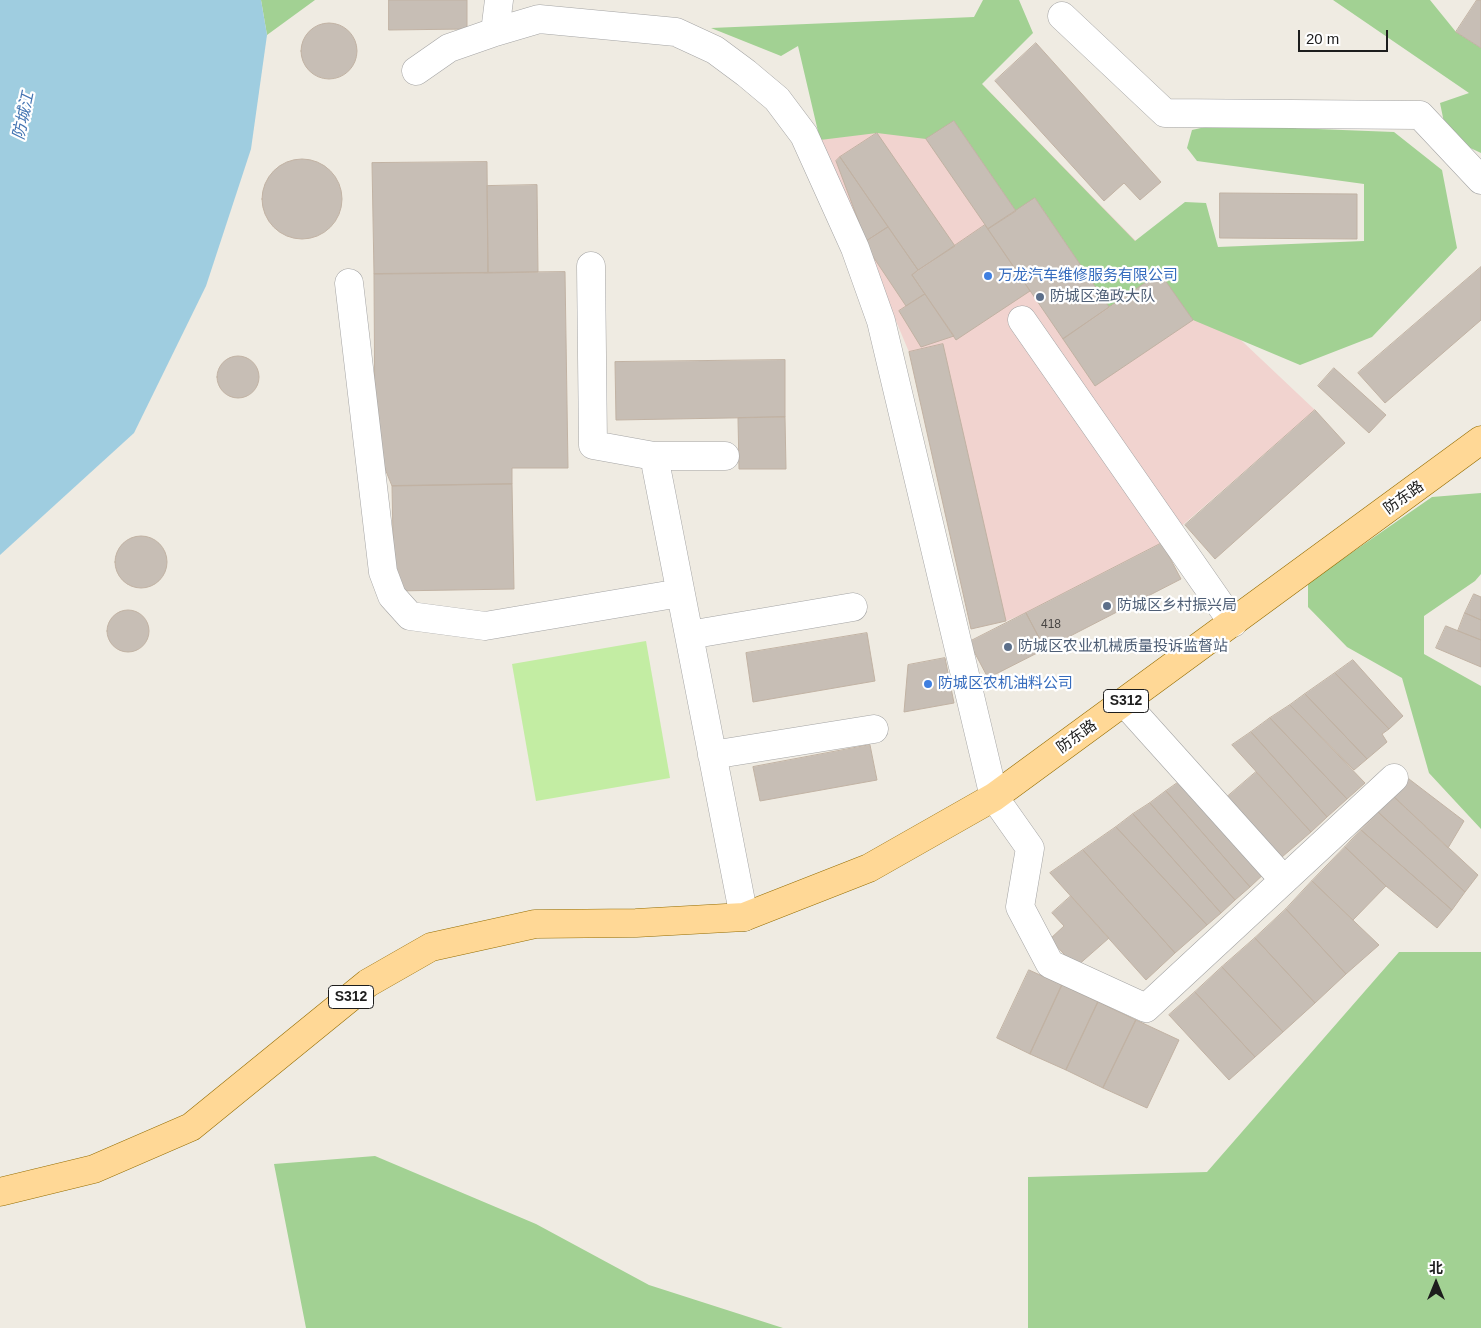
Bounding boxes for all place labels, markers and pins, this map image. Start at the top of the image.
place label: 万龙汽车维修服务有限公司 [998,267,1178,285]
marker: 万龙汽车维修服务有限公司 [982,270,994,282]
place label: 防城区渔政大队 [1050,288,1155,306]
marker: 防城区渔政大队 [1034,291,1046,303]
place label: 防城区乡村振兴局 [1117,597,1237,615]
marker: 防城区乡村振兴局 [1101,600,1113,612]
place label: 防城区农业机械质量投诉监督站 [1018,638,1228,656]
marker: 防城区农业机械质量投诉监督站 [1002,641,1014,653]
place label: 防城区农机油料公司 [938,675,1073,693]
marker: 防城区农机油料公司 [922,678,934,690]

